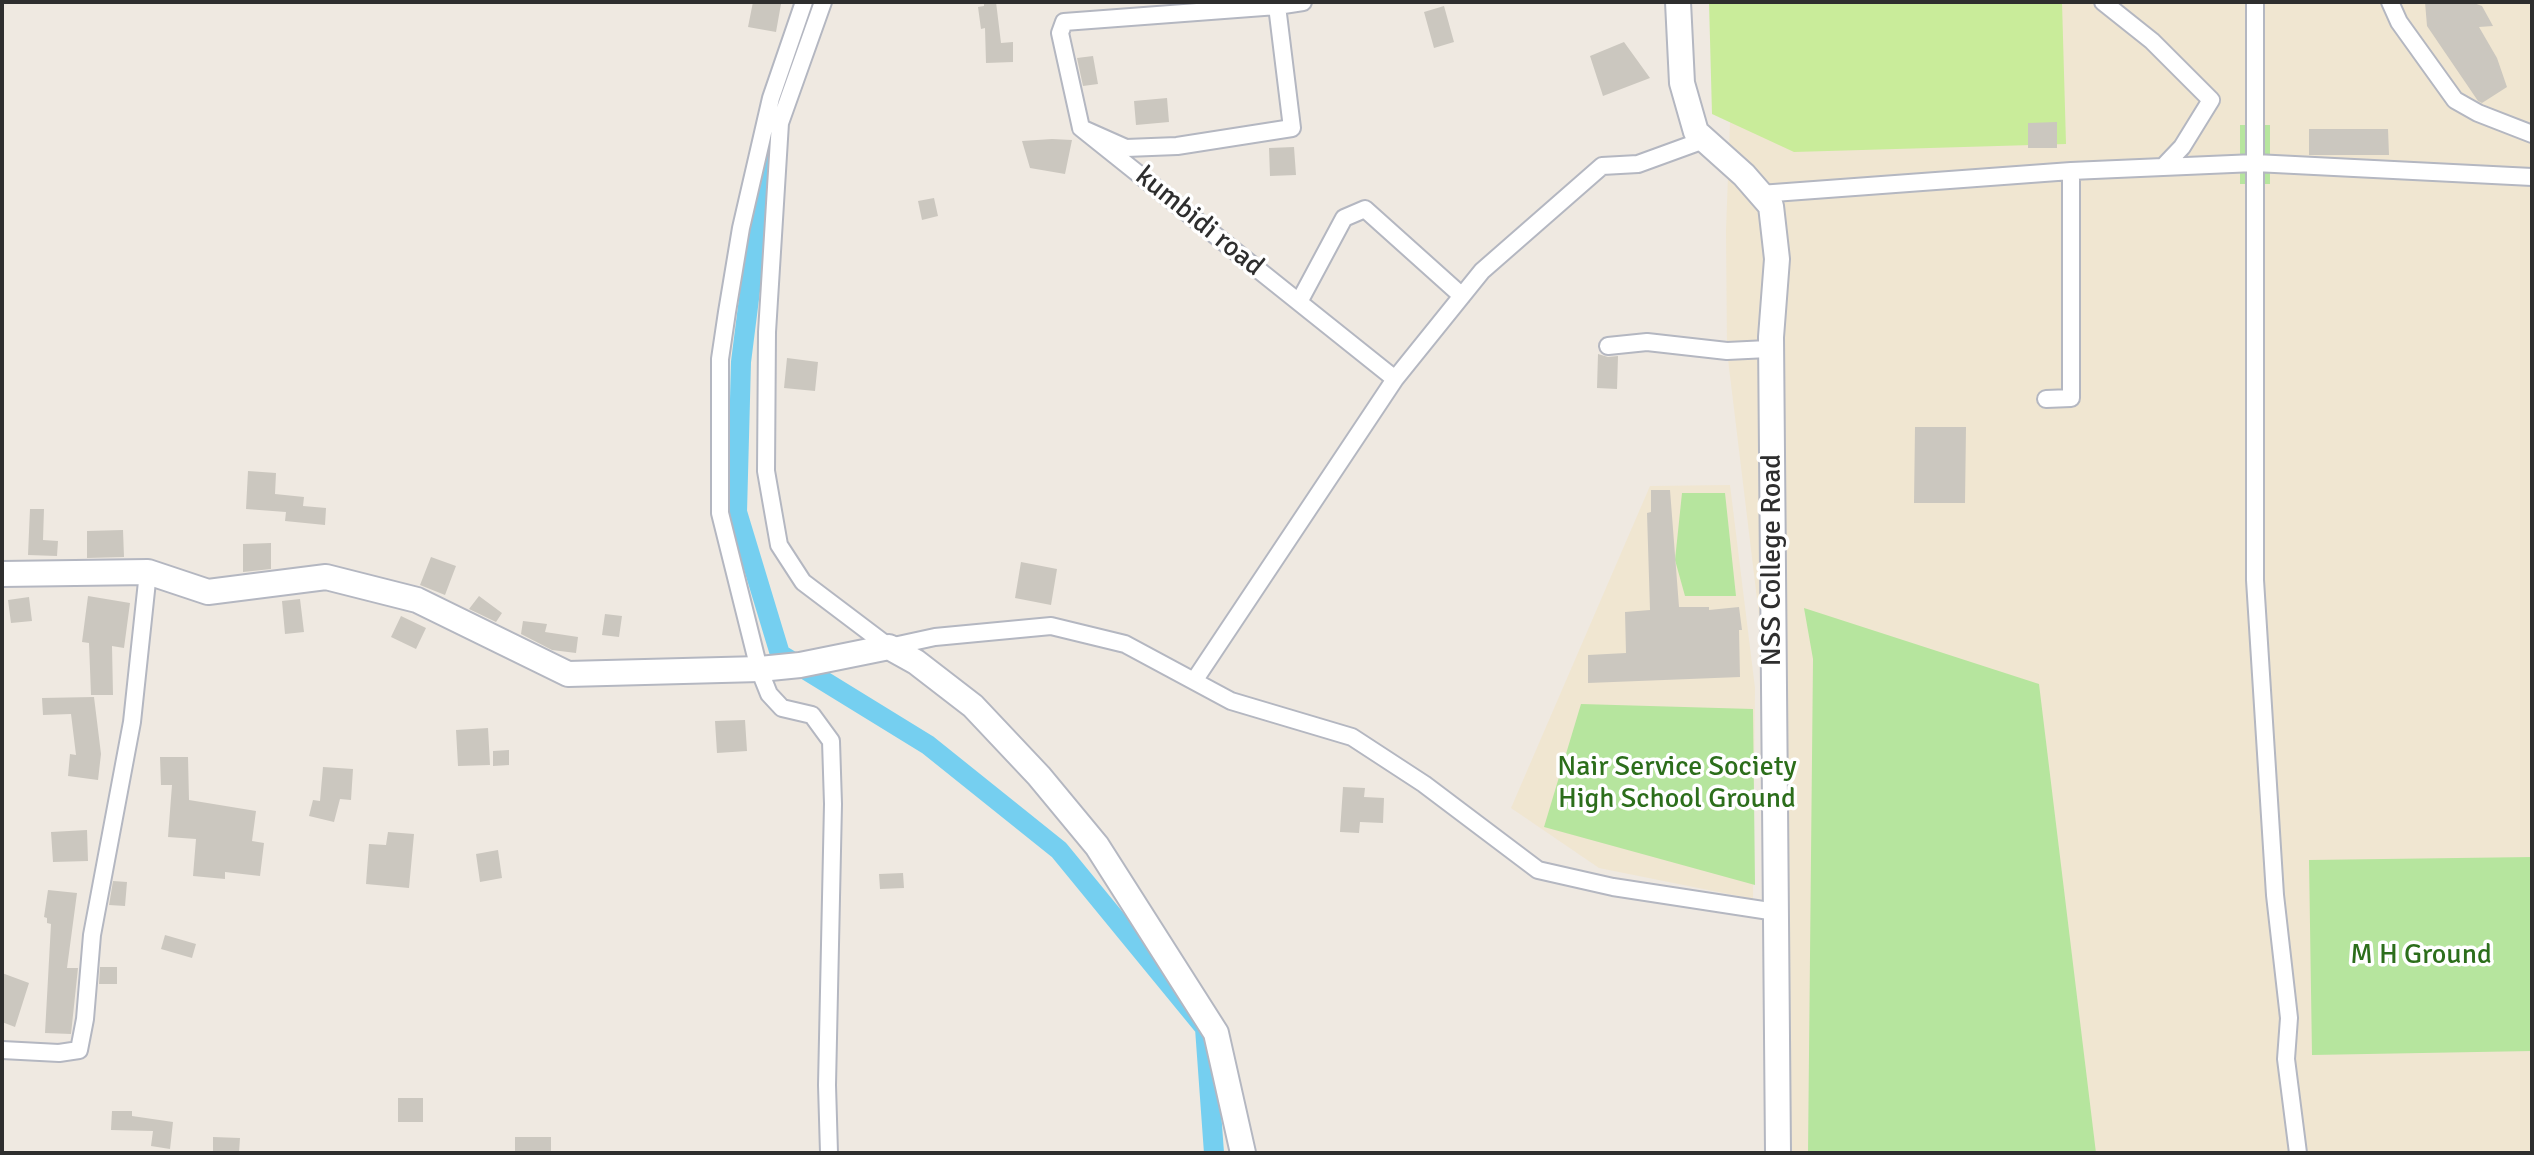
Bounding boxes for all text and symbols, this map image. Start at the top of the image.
street label: kumbidi road [1128,160,1270,284]
street label: NSS College Road [1756,454,1790,666]
park label: Nair Service Society High School Ground [1557,751,1797,817]
park label: M H Ground [2350,939,2492,973]

